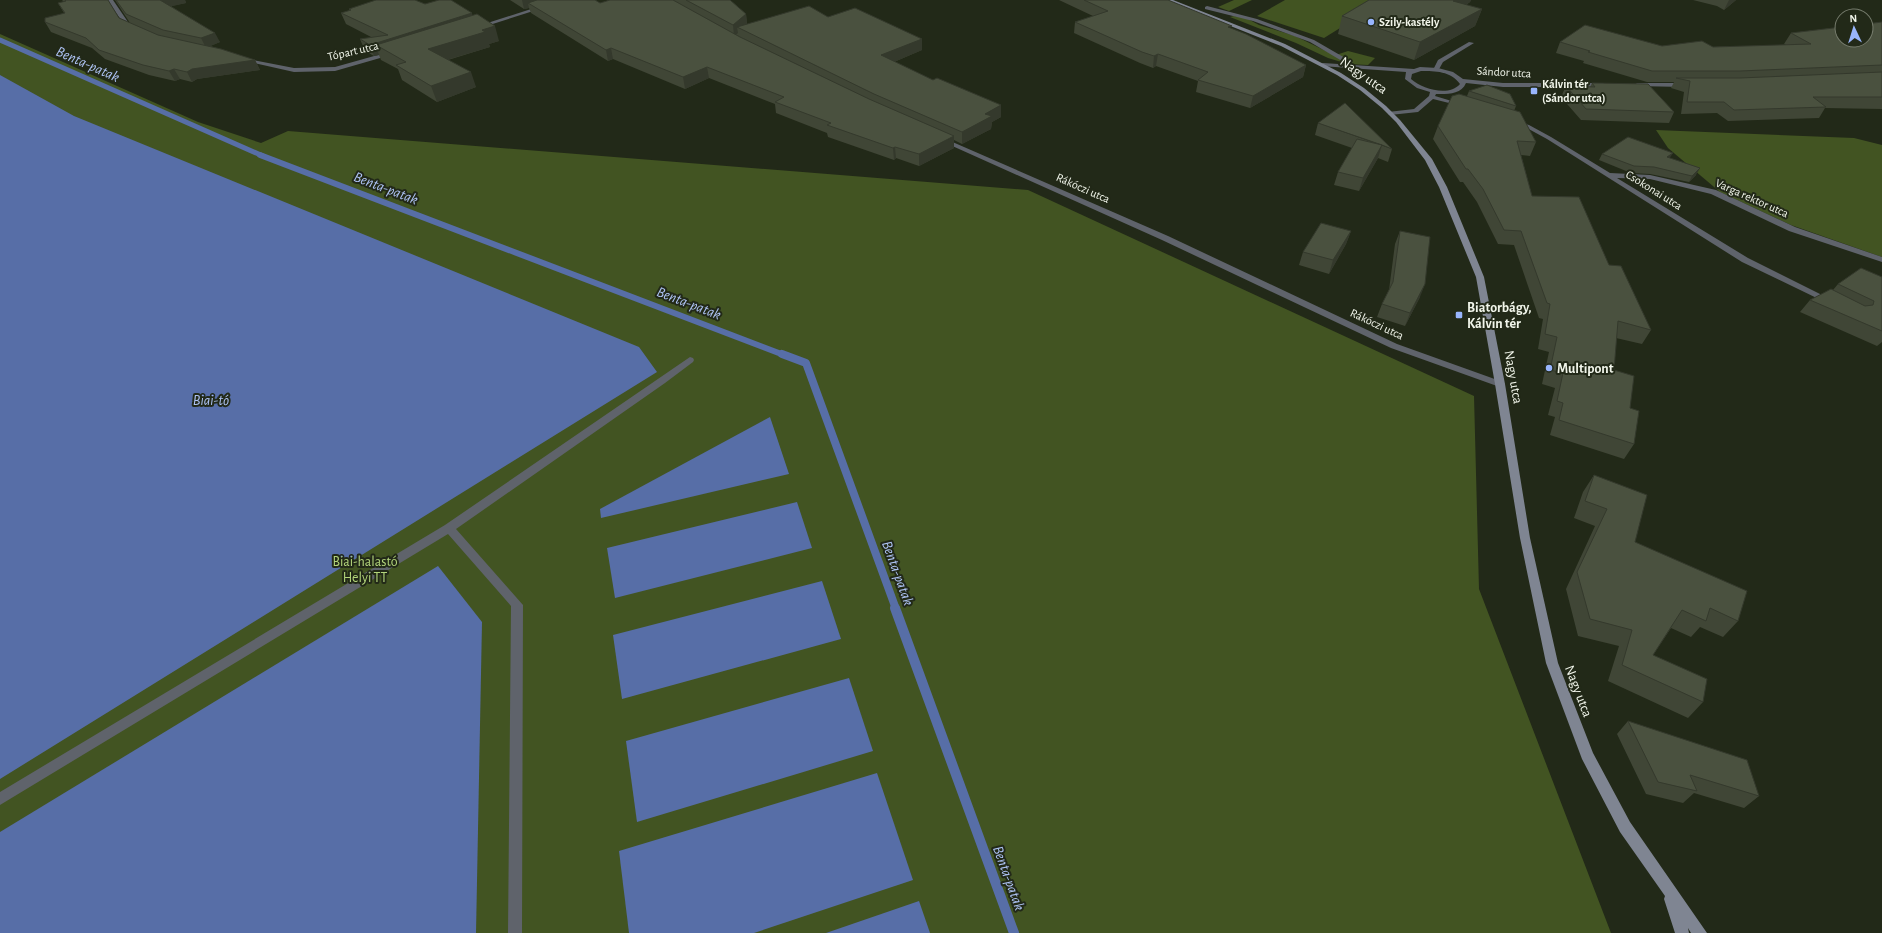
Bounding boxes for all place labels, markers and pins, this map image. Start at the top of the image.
place label: Szily-kastély [1379,16,1440,29]
marker: Szily-kastély [1366,17,1376,27]
place label: Kálvin tér (Sándor utca) [1542,78,1606,105]
marker: Kálvin tér (Sándor utca) [1529,86,1539,96]
place label: Biatorbágy, Kálvin tér [1467,301,1531,331]
marker: Biatorbágy, Kálvin tér [1454,310,1464,320]
place label: Multipont [1557,362,1614,376]
marker: Multipont [1544,363,1554,373]

